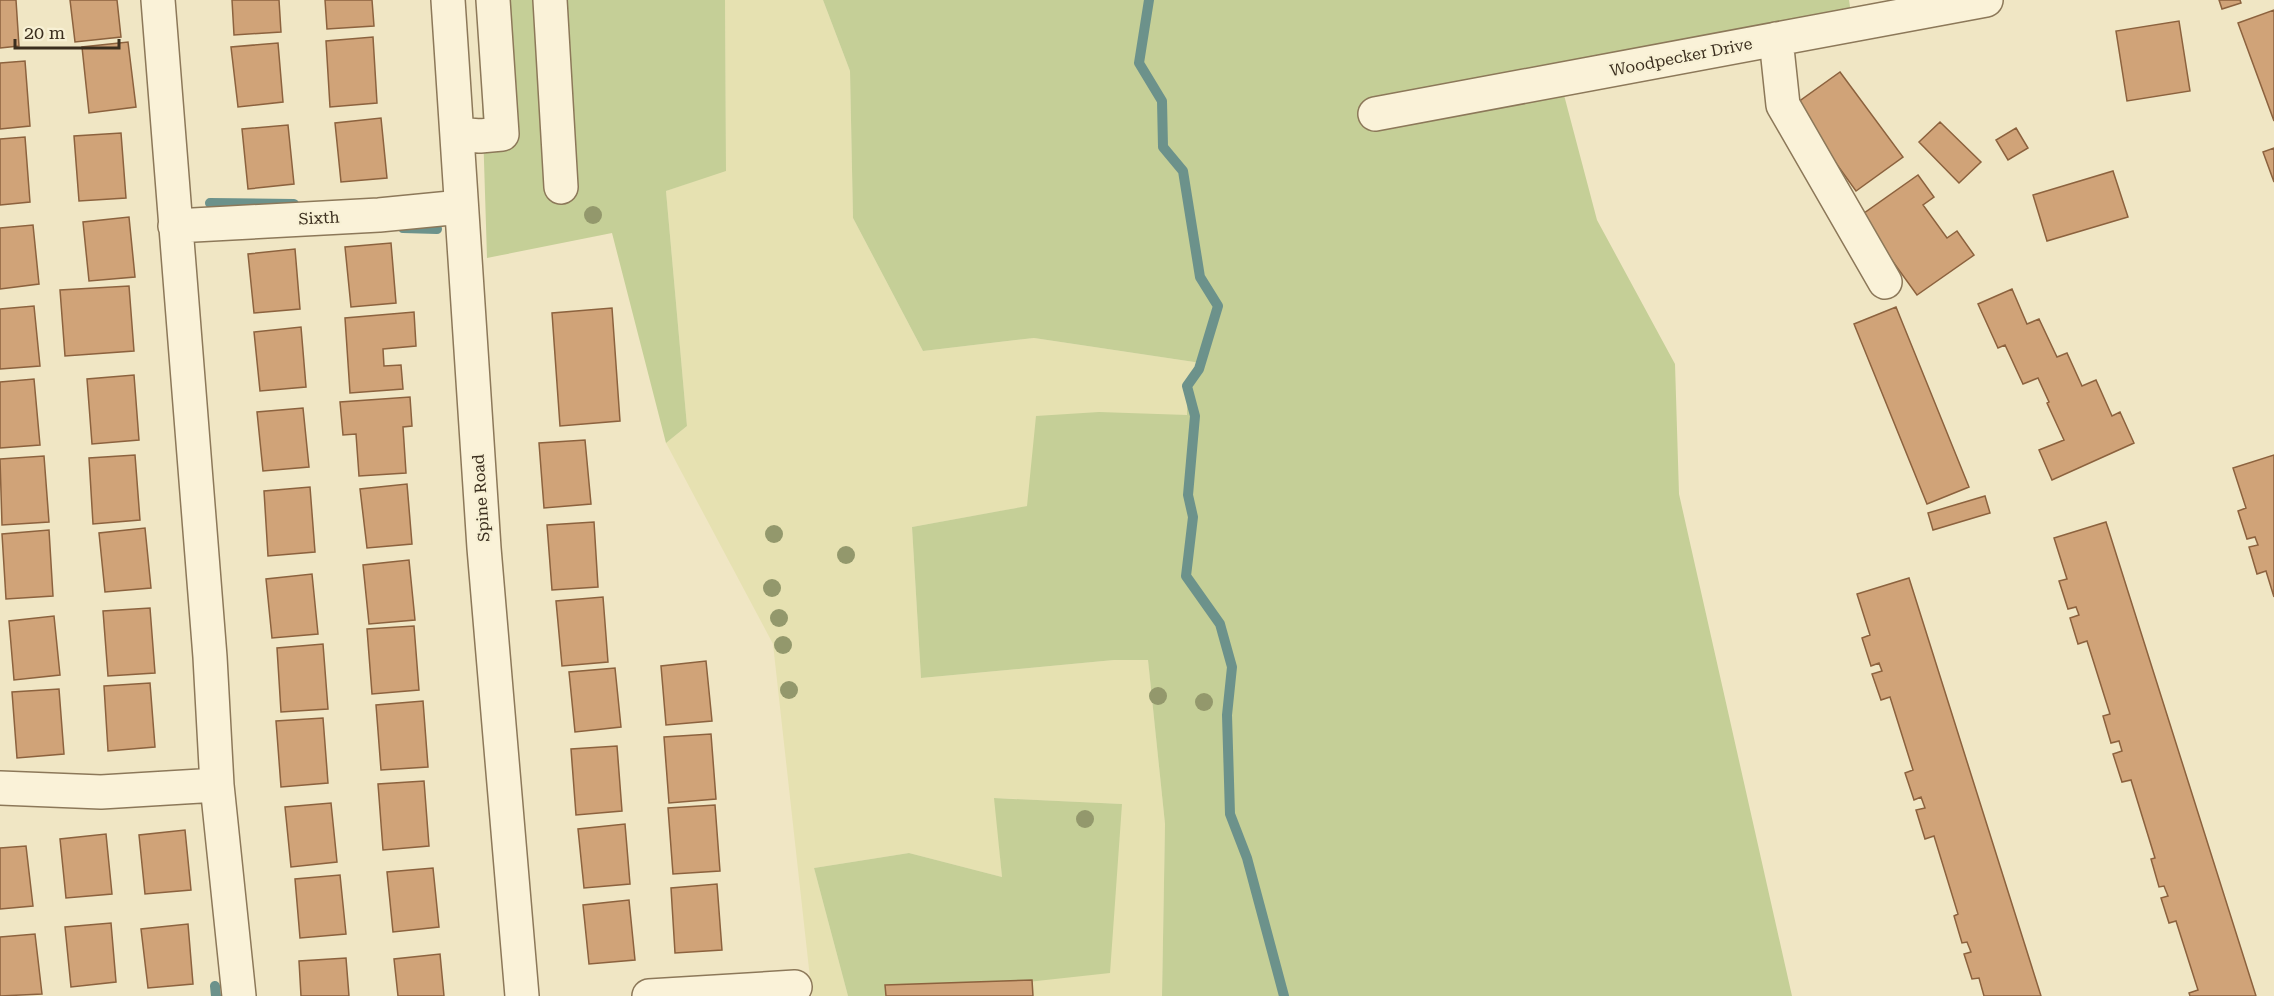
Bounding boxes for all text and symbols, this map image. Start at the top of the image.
scale bar [15,12,118,50]
text: 20 m [24,22,65,43]
street label: Woodpecker Drive [1608,34,1754,80]
street label: Sixth [298,207,340,229]
street label: Spine Road [468,453,494,543]

